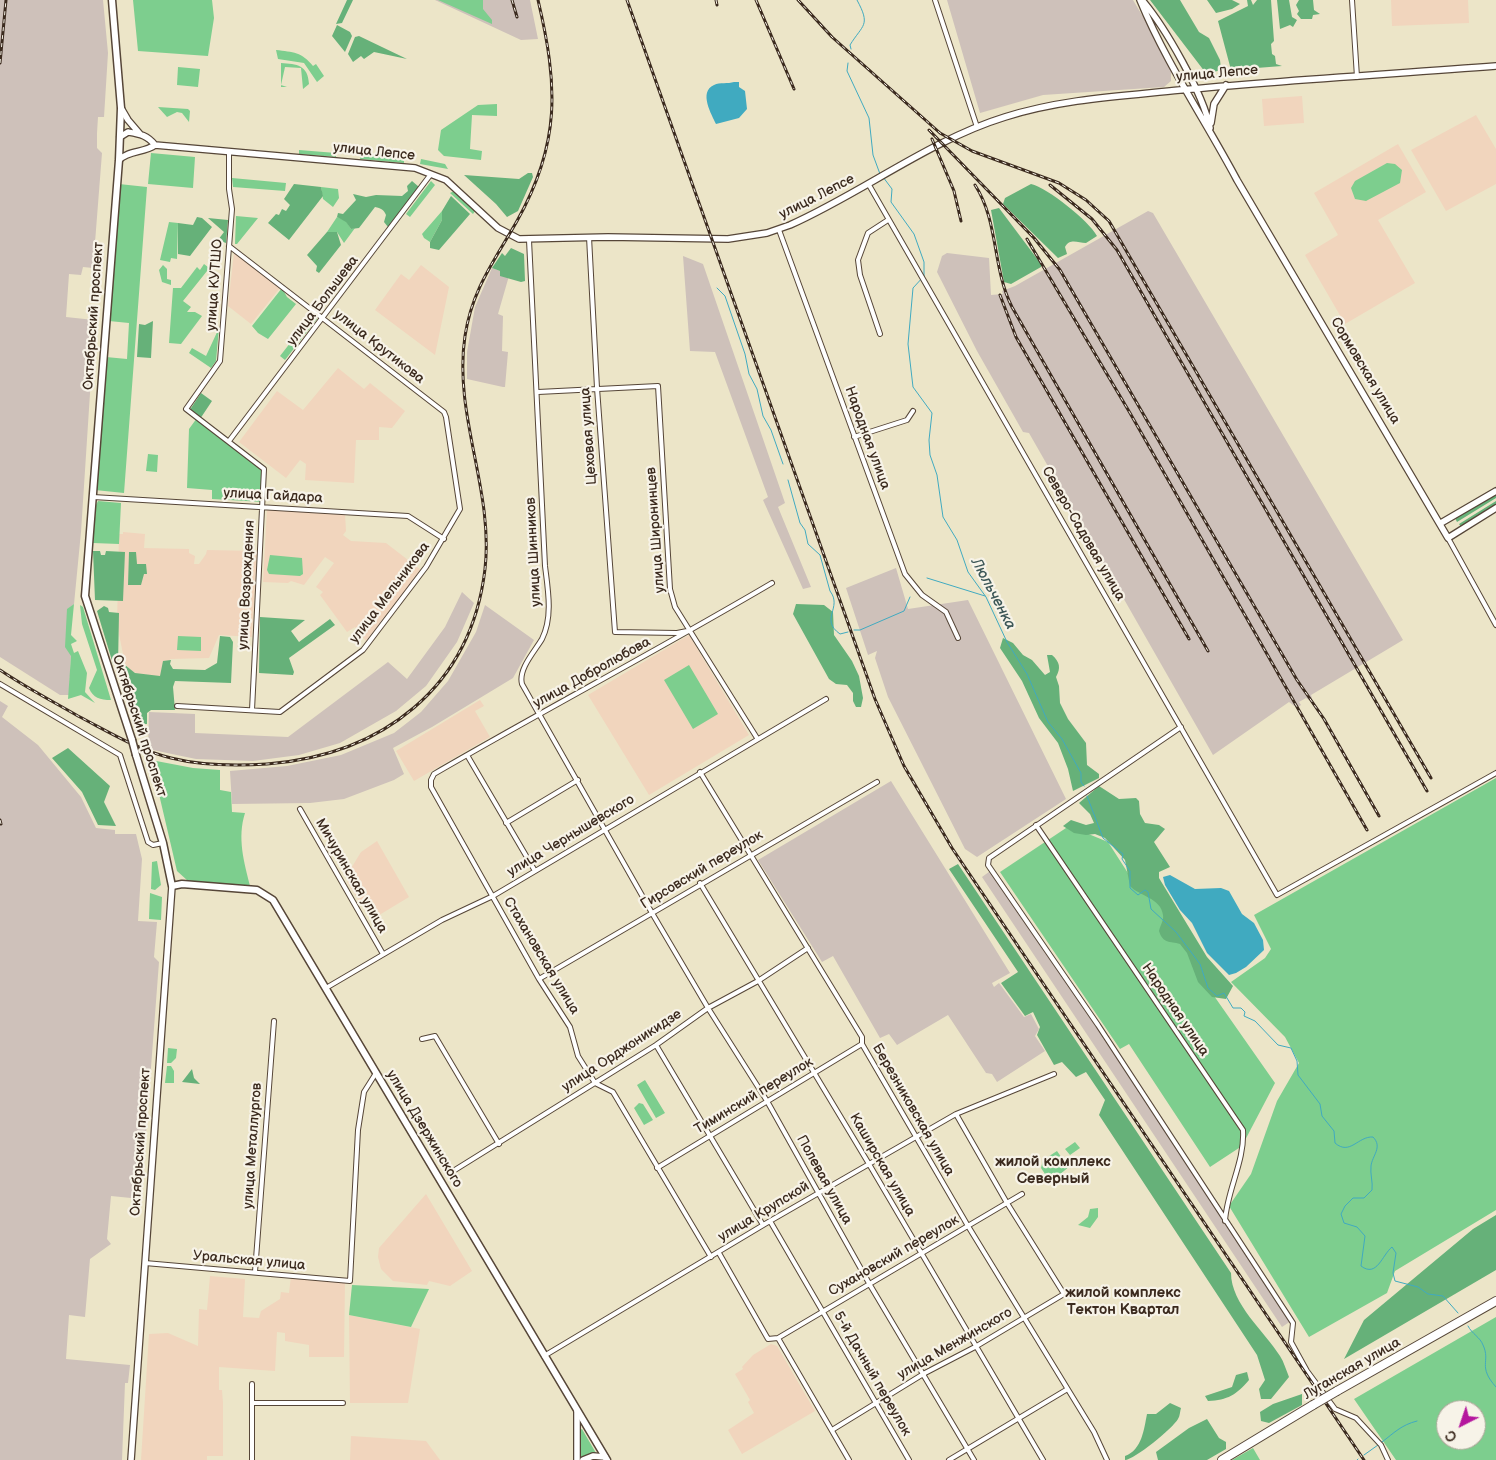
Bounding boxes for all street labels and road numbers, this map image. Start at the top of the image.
street label: улица Лепсе [1175,62,1259,86]
street label: улица Лепсе [332,139,416,165]
street label: улица Лепсе [777,171,857,223]
street label: улица КУТШО [203,238,227,332]
street label: Октябрьский проспект [80,241,108,391]
street label: улица Большева [284,253,362,349]
street label: улица Крутикова [330,306,428,388]
street label: Сормовская улица [1327,315,1403,427]
street label: Народная улица [841,384,893,492]
street label: Цеховая улица [577,387,601,485]
street label: Северо-Садовая улица [1038,464,1128,604]
street label: улица Широнинцев [643,467,669,593]
street label: улица Гайдара [223,485,323,507]
street label: улица Шинников [523,497,545,607]
street label: улица Возрождения [235,520,259,650]
street label: улица Мельникова [346,539,434,647]
street label: улица Добролюбова [530,634,654,712]
street label: Октябрьский проспект [108,653,170,799]
street label: улица Чернышевского [504,791,638,881]
street label: Мичуринская улица [311,816,391,936]
street label: Гирсовский переулок [638,827,766,913]
street label: Стахановская улица [499,894,583,1018]
street label: Народная улица [1138,960,1212,1060]
street label: улица Орджоникидзе [559,1006,685,1096]
street label: Березниковская улица [868,1041,958,1179]
street label: Тиминский переулок [692,1054,816,1138]
street label: Октябрьский проспект [127,1067,155,1217]
street label: улица Дзержинского [382,1067,466,1191]
street label: улица Металлургов [240,1082,266,1210]
street label: Каширская улица [846,1110,918,1220]
street label: Полевая улица [793,1133,855,1227]
street label: улица Крупской [715,1178,813,1246]
street label: Сухановский переулок [826,1212,962,1300]
street label: Уральская улица [192,1248,306,1274]
street label: улица Менжинского [895,1304,1015,1384]
street label: 5-й Дачный переулок [830,1309,914,1439]
street label: Луганская улица [1300,1334,1404,1404]

